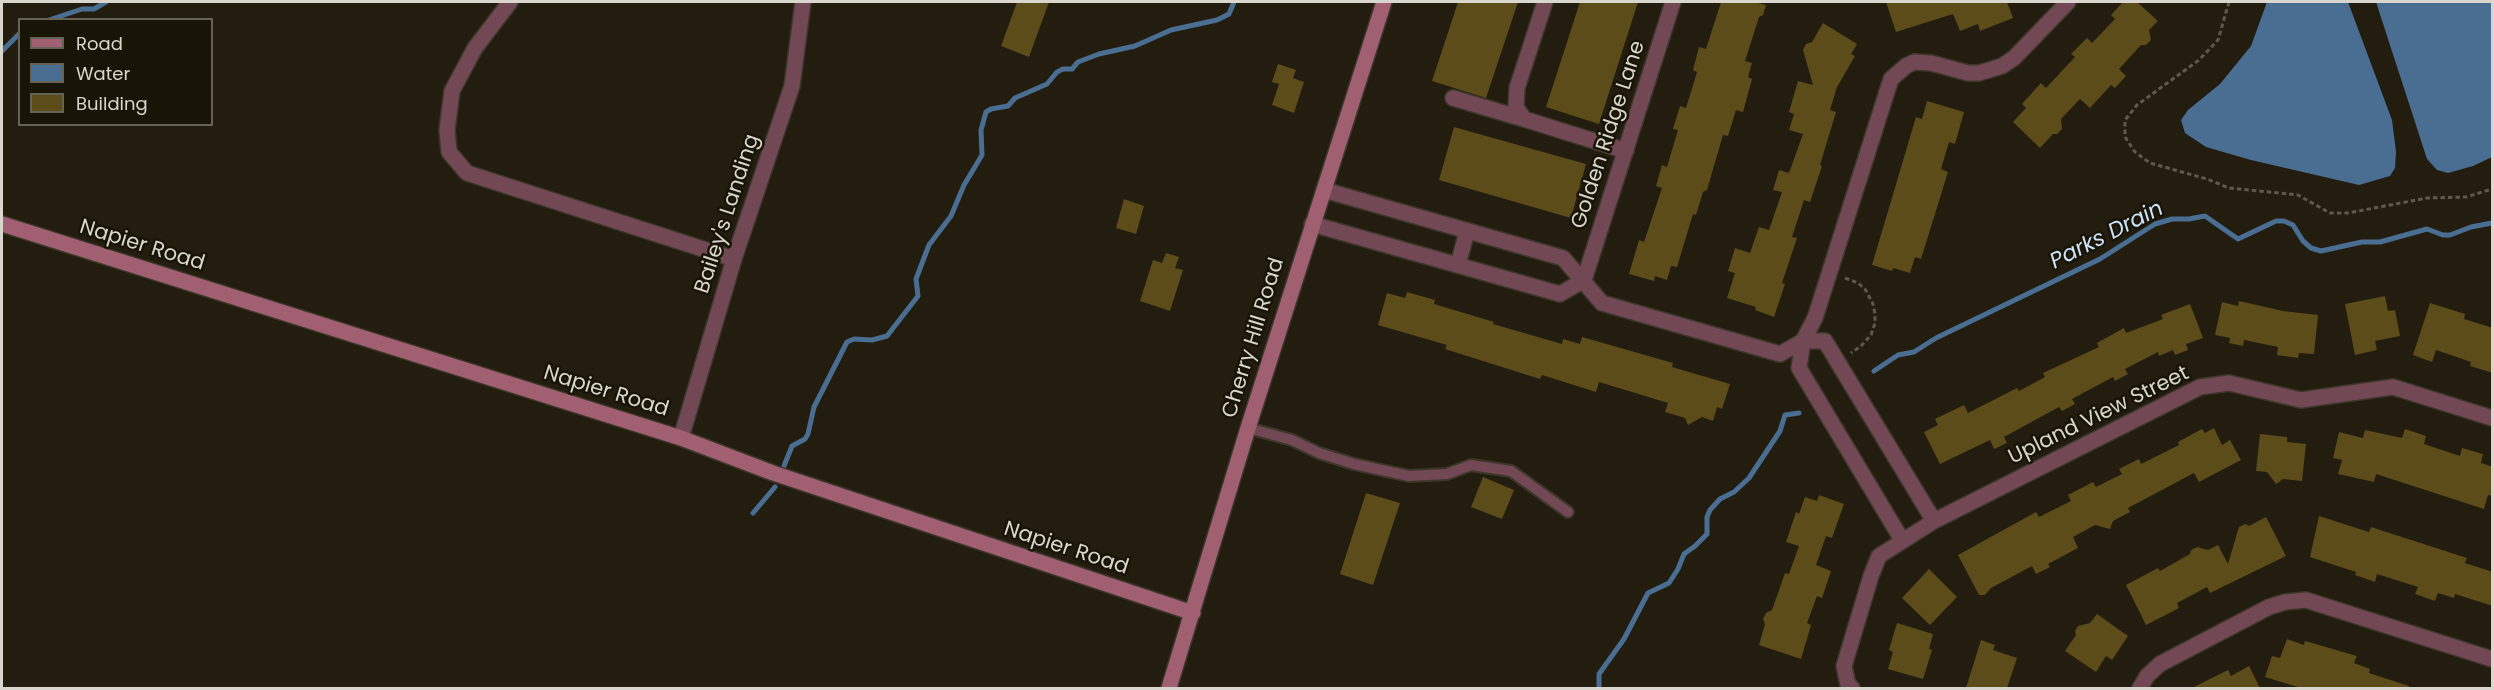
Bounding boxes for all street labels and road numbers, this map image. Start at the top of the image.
street label: Golden Ridge Lane [1567,38,1651,232]
street label: Bailey's Landing [690,131,766,297]
street label: Napier Road [76,215,208,277]
street label: Cherry Hill Road [1218,255,1290,421]
street label: Napier Road [540,361,672,423]
street label: Upland View Street [2005,361,2193,471]
street label: Napier Road [1001,517,1131,581]

